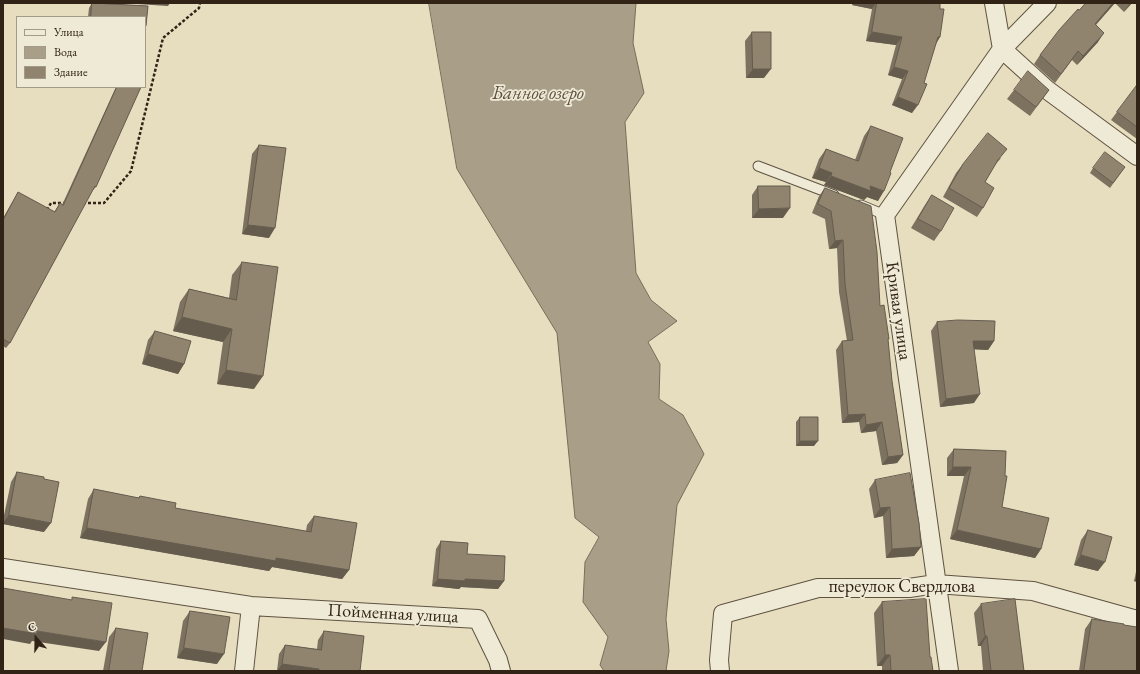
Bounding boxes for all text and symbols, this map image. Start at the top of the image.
legend [16,16,146,88]
text: Улица [54,24,84,40]
text: Вода [54,44,77,60]
text: Здание [54,64,88,80]
water label: Банное озеро [492,83,584,105]
street label: Кривая улица [880,260,916,362]
street label: переулок Свердлова [829,576,975,598]
street label: Пойменная улица [327,600,459,628]
north arrow [16,618,56,658]
text: С [26,619,38,635]

